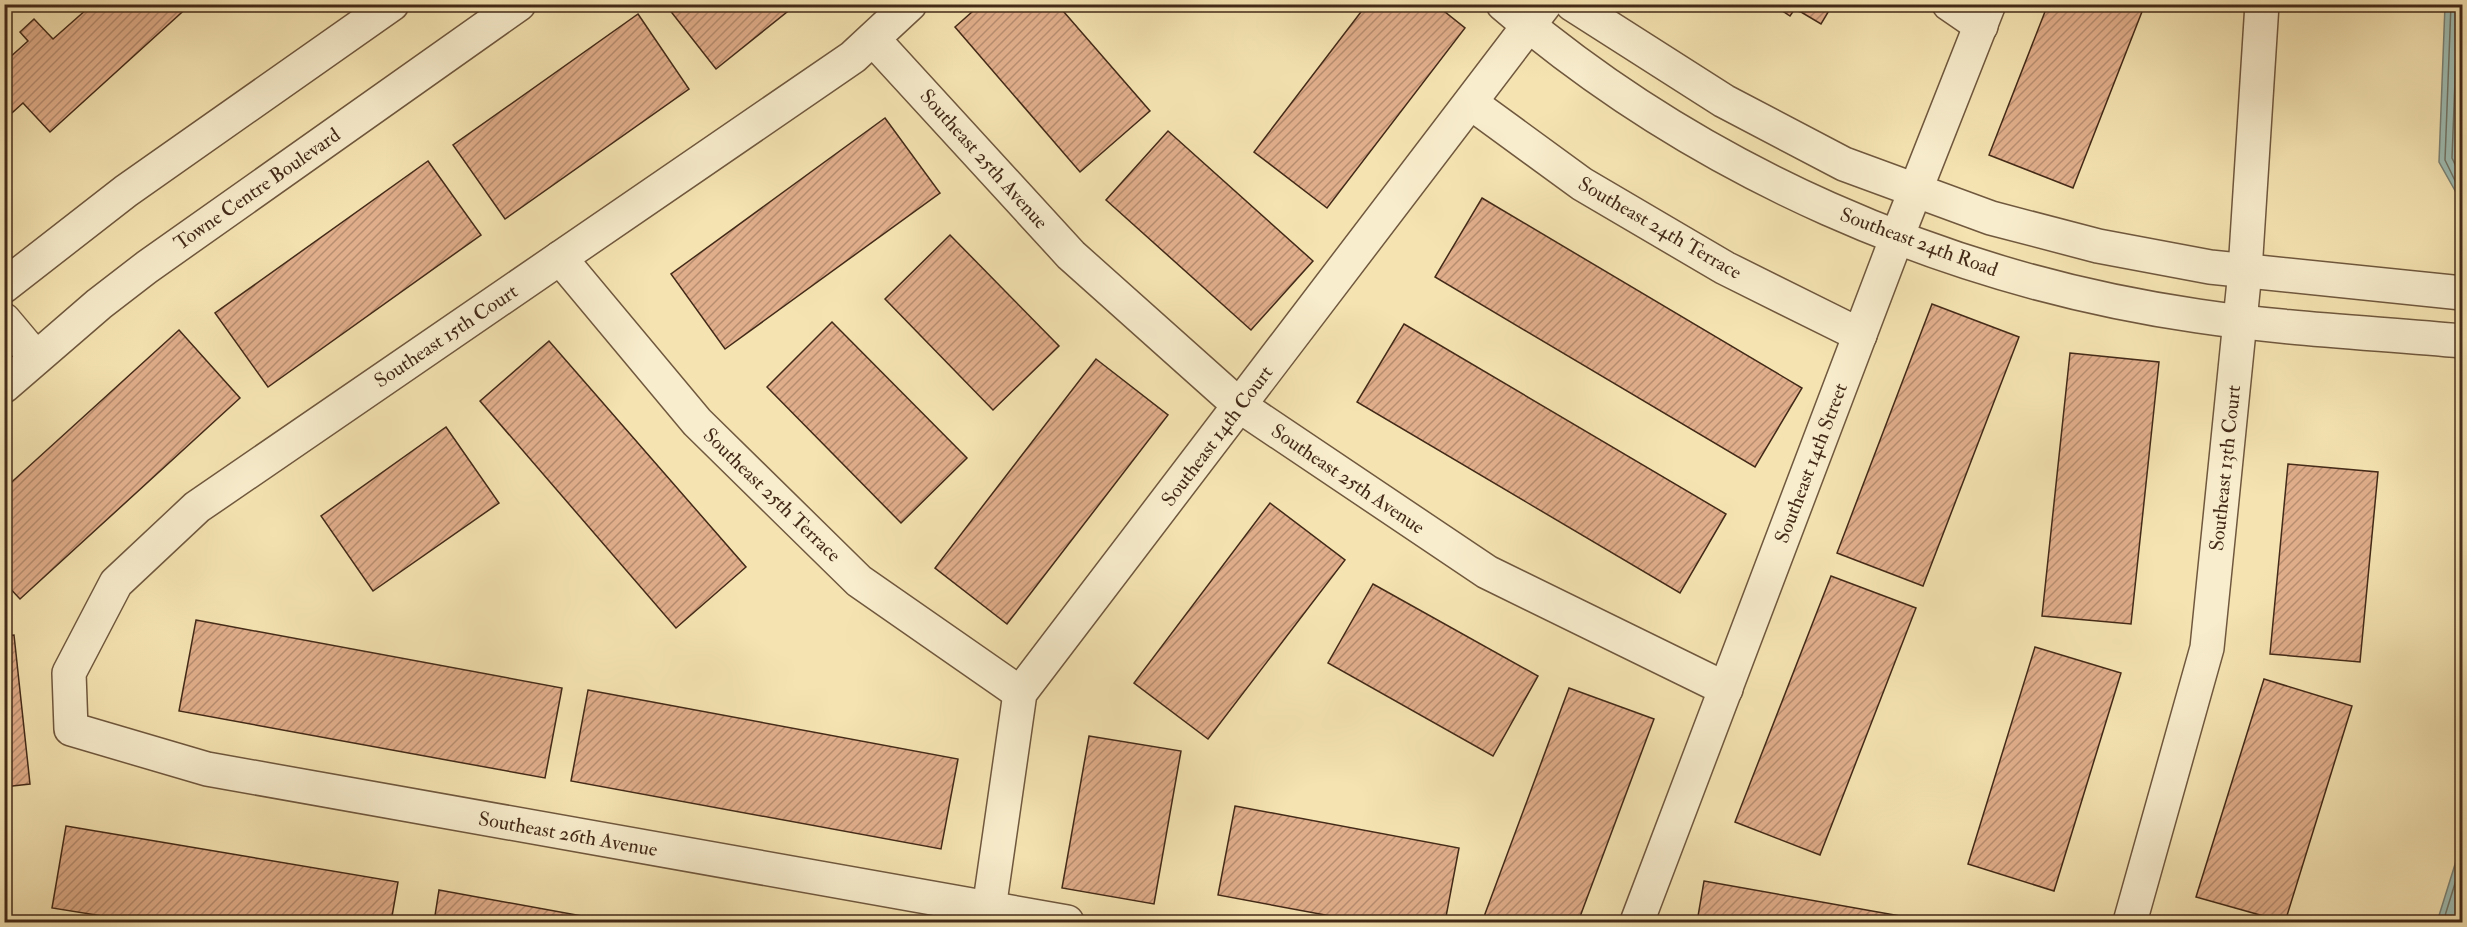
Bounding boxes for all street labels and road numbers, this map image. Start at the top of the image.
street label: Southeast 25th Avenue [914,84,1054,234]
street label: Towne Centre Boulevard [169,122,345,256]
street label: Southeast 24th Terrace [1574,171,1746,285]
street label: Southeast 24th Road [1837,202,2001,282]
street label: Southeast 15th Court [369,278,523,393]
street label: Southeast 14th Court [1156,360,1278,511]
street label: Southeast 14th Street [1769,379,1853,547]
street label: Southeast 13th Court [2204,383,2246,552]
street label: Southeast 25th Avenue [1266,418,1430,540]
street label: Southeast 25th Terrace [698,423,846,567]
street label: Southeast 26th Avenue [476,806,660,862]

